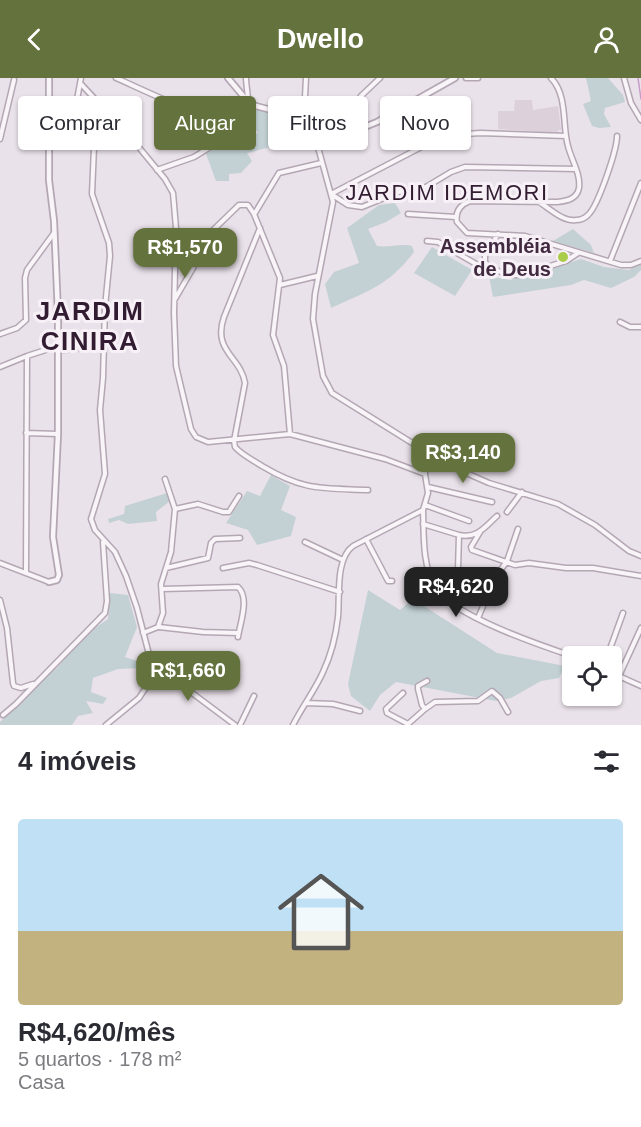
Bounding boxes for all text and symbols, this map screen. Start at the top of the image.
icon: back [18,23,51,56]
icon: person [590,23,623,56]
text: Dwello [277,24,364,54]
chip: Comprar [18,96,142,150]
chip: Alugar [154,96,256,150]
chip: Filtros [268,96,368,150]
chip: Novo [380,96,471,150]
district label: JARDIM IDEMORI [345,180,549,205]
pin: R$1,570 [130,228,240,279]
place label: Assembléia de Deus [440,235,552,280]
text: R$1,570 [147,236,223,258]
marker: Assembléia de Deus [556,250,570,264]
district label: JARDIM CINIRA [36,296,144,356]
pin: R$3,140 [408,433,518,484]
text: R$3,140 [425,441,501,463]
pin: R$4,620 [401,567,511,618]
text: R$4,620 [418,575,494,597]
map controls [562,646,622,706]
button: locate [562,646,622,706]
pin: R$1,660 [133,651,243,702]
text: R$1,660 [150,659,226,681]
icon: filters [590,745,623,778]
text: 4 imóveis [18,746,137,776]
icon: home [267,858,375,966]
text: R$4,620/mês [18,1017,176,1047]
text: 5 quartos · 178 m² [18,1048,181,1070]
text: Casa [18,1071,65,1093]

